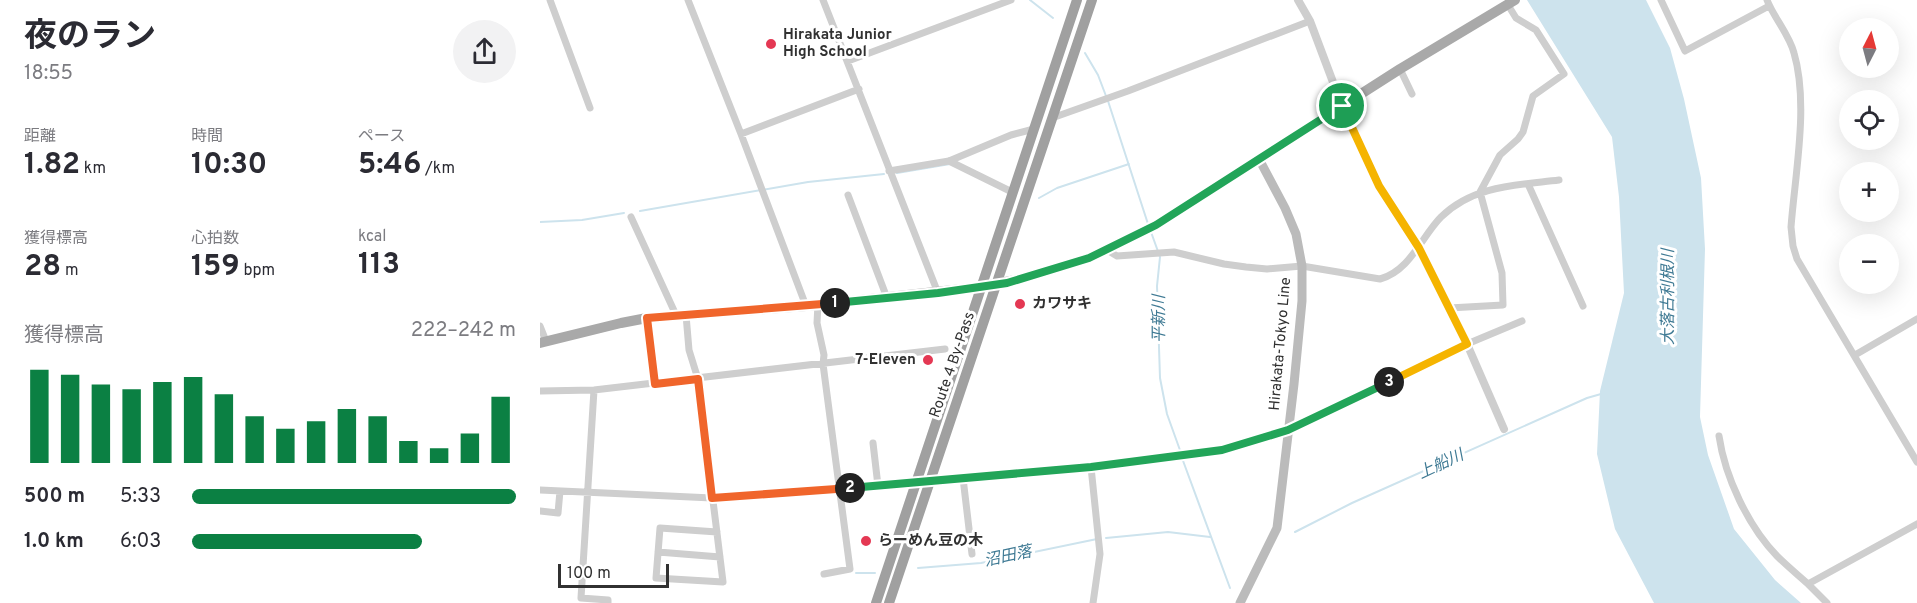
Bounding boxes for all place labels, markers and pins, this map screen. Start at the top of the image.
place label: Hirakata Junior High School [783,26,892,62]
marker: Hirakata Junior High School [764,37,778,51]
pin [1316,80,1367,131]
pin: 1 [820,288,850,318]
place label: カワサキ [1032,295,1092,314]
marker: カワサキ [1013,297,1027,311]
place label: 7-Eleven [855,351,916,370]
marker: 7-Eleven [921,353,935,367]
pin: 3 [1374,367,1404,397]
pin: 2 [835,473,865,503]
place label: らーめん豆の木 [878,532,983,551]
marker: らーめん豆の木 [859,534,873,548]

